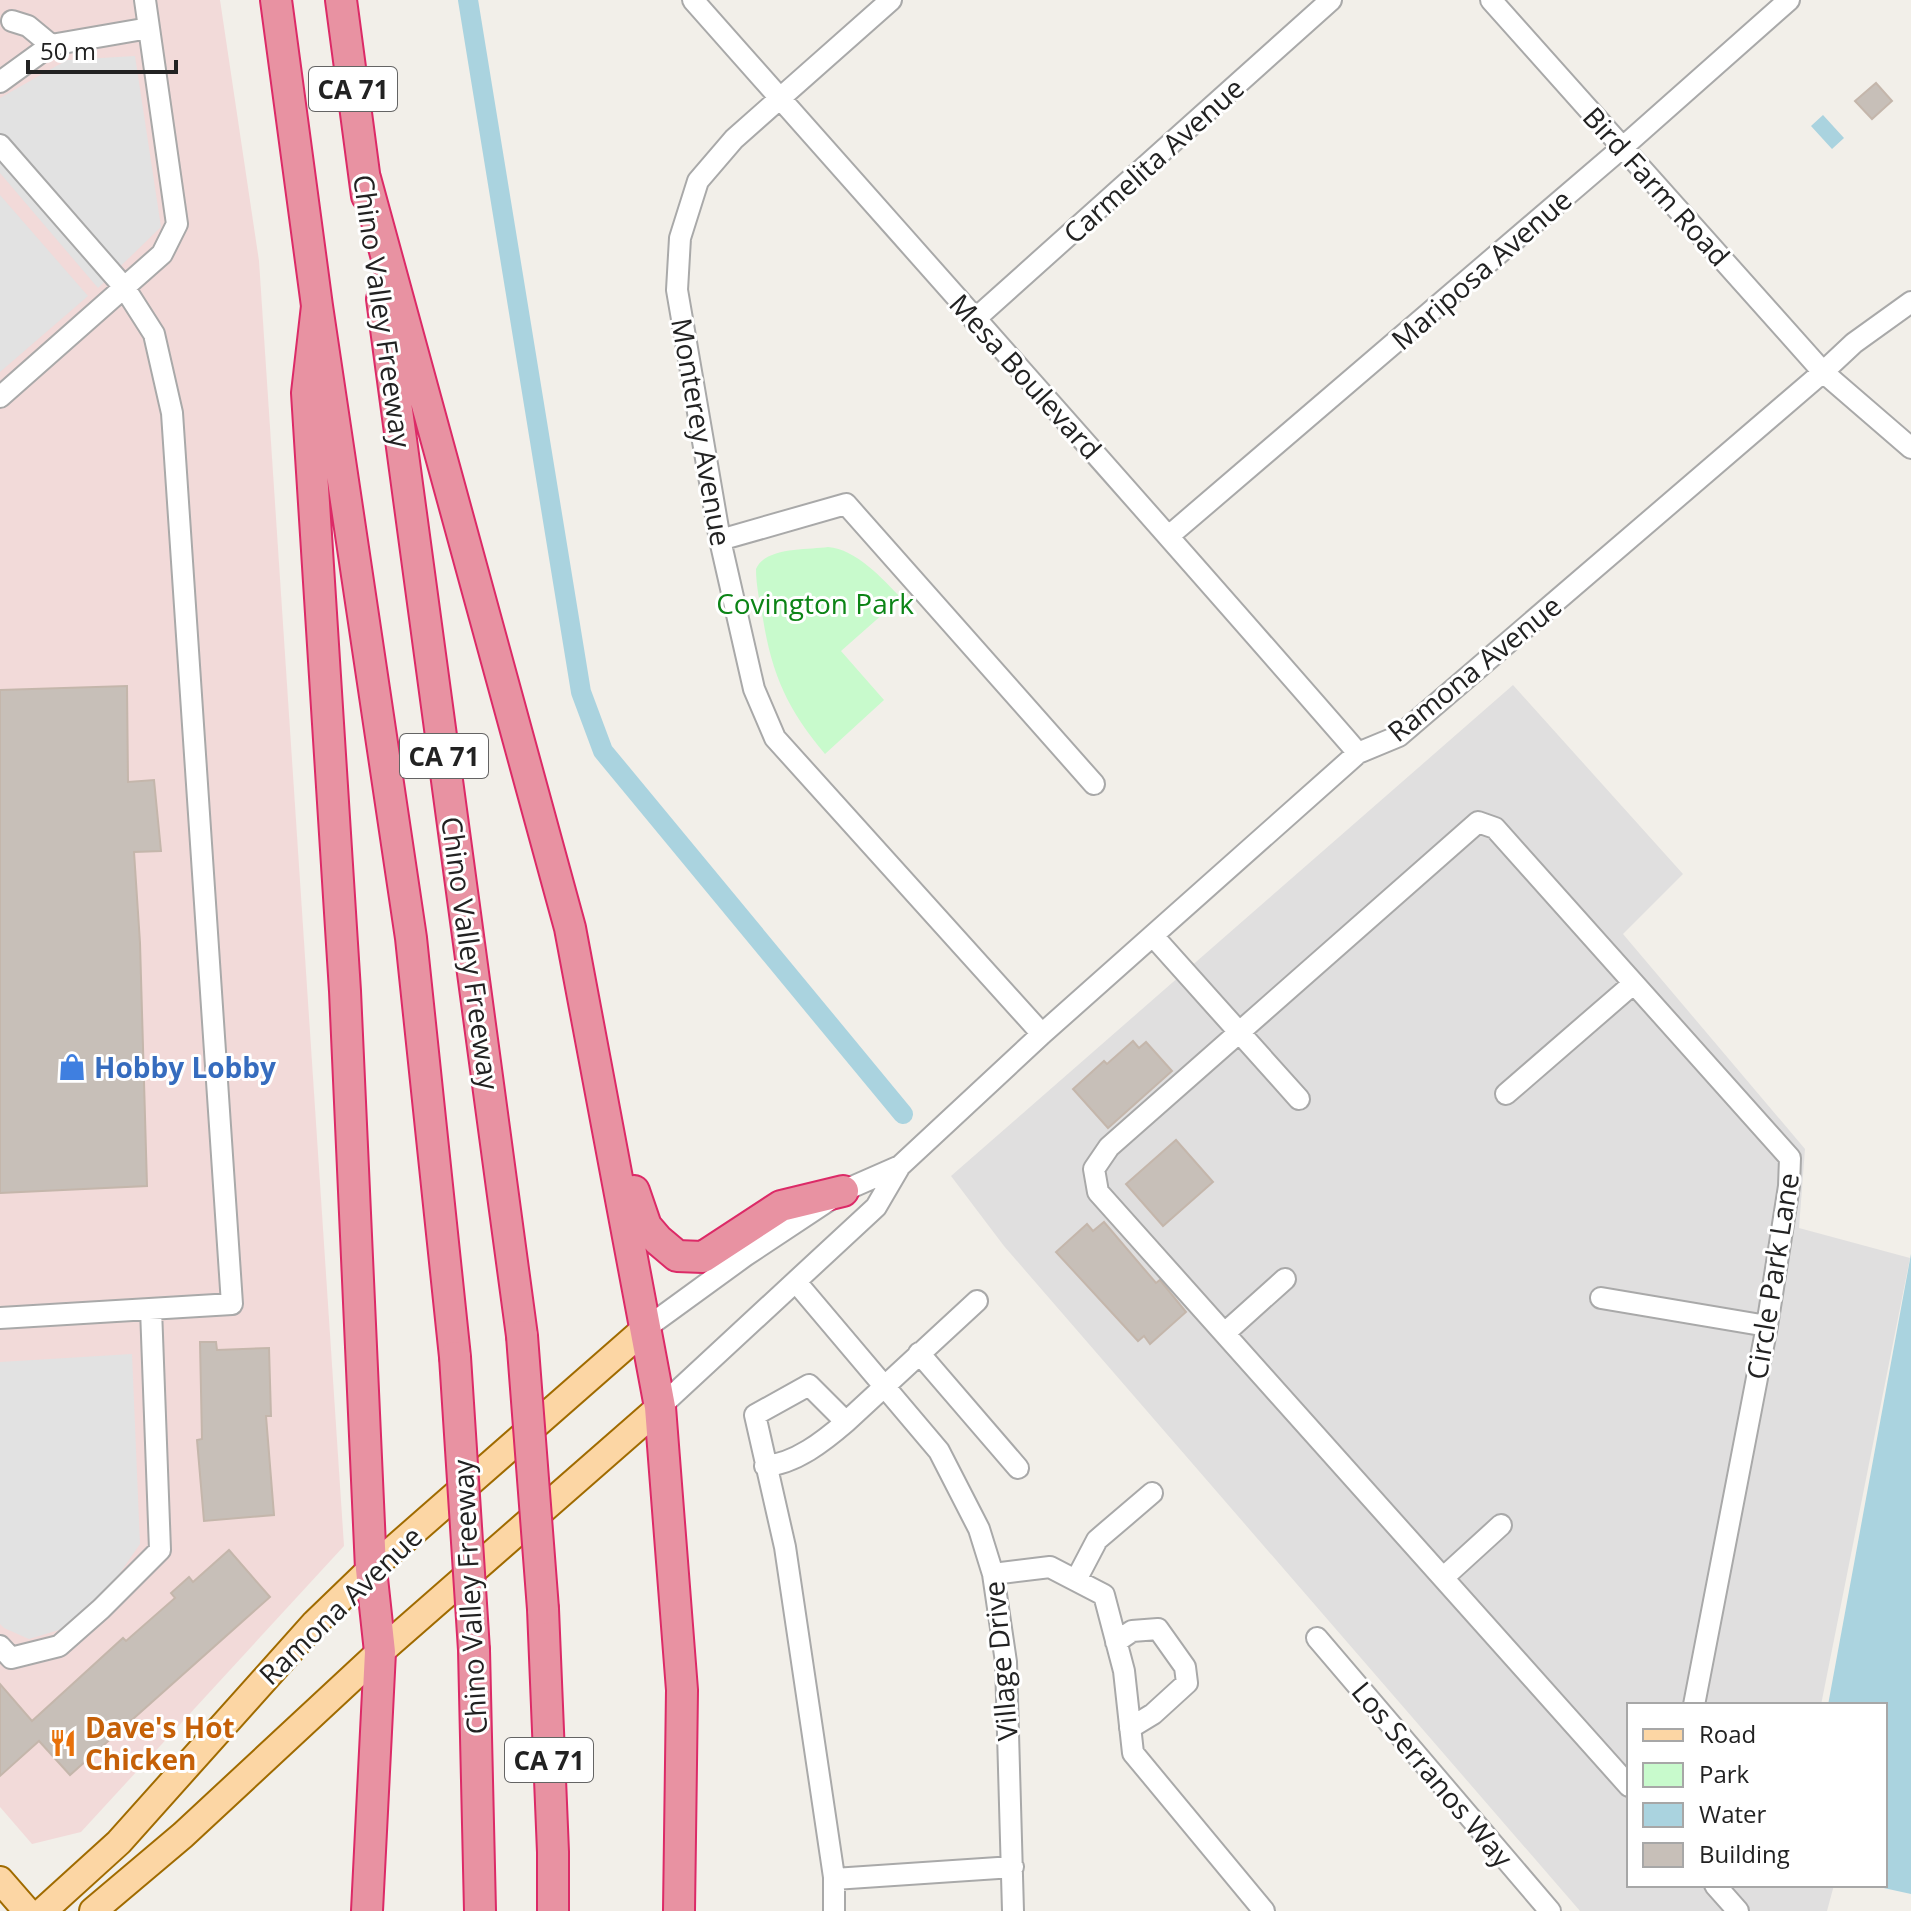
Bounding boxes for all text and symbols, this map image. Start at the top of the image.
scale bar [28,24,176,74]
text: 50 m [40,34,96,67]
road number: CA 71 [309,67,397,111]
street label: Carmelita Avenue [1055,69,1251,251]
street label: Bird Farm Road [1575,98,1739,274]
street label: Chino Valley Freeway [345,172,421,451]
street label: Mariposa Avenue [1383,180,1579,358]
street label: Mesa Boulevard [942,285,1110,467]
street label: Monterey Avenue [663,315,741,549]
park label: Covington Park [716,584,914,622]
street label: Ramona Avenue [1379,586,1569,750]
road number: CA 71 [400,734,488,778]
street label: Chino Valley Freeway [433,814,509,1093]
place label: Hobby Lobby [94,1048,276,1086]
shop icon: Hobby Lobby [57,1052,87,1082]
street label: Circle Park Lane [1737,1170,1807,1382]
street label: Chino Valley Freeway [443,1458,495,1735]
street label: Ramona Avenue [250,1517,430,1693]
street label: Village Drive [974,1580,1026,1742]
street label: Los Serranos Way [1344,1673,1523,1876]
legend [1627,1703,1887,1887]
place label: Dave's Hot Chicken [85,1708,235,1778]
text: Road [1699,1717,1756,1750]
restaurant icon: Dave's Hot Chicken [48,1728,78,1758]
road number: CA 71 [505,1738,593,1782]
text: Park [1699,1757,1750,1790]
text: Water [1699,1797,1767,1830]
text: Building [1699,1837,1790,1870]

